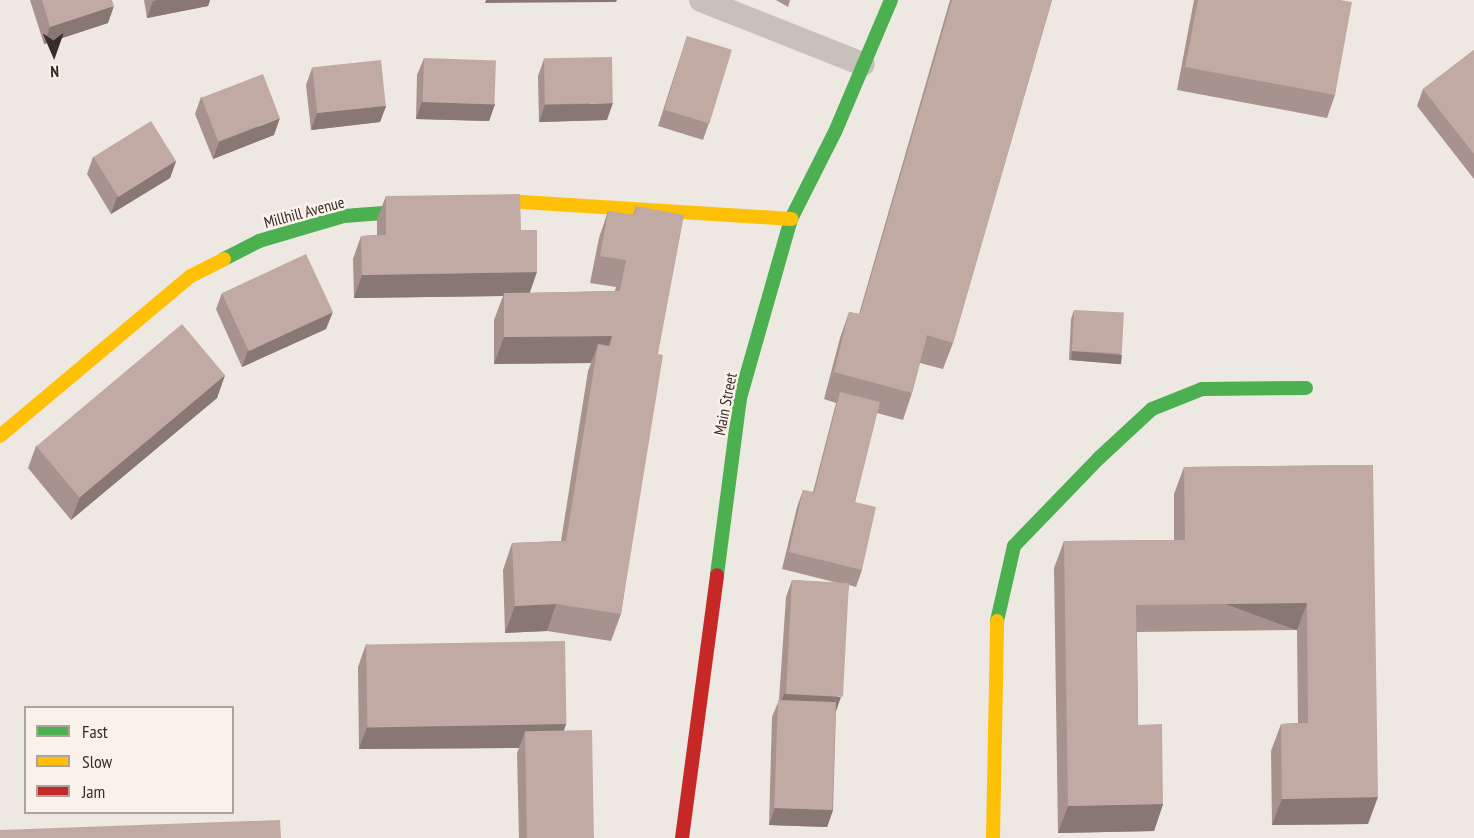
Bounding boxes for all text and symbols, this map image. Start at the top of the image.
north arrow [24,24,84,84]
text: N [50,62,59,82]
street label: Millhill Avenue [261,192,347,232]
street label: Main Street [710,371,740,437]
legend [24,706,234,814]
text: Fast [82,720,108,743]
text: Slow [82,750,112,773]
text: Jam [82,780,105,803]

